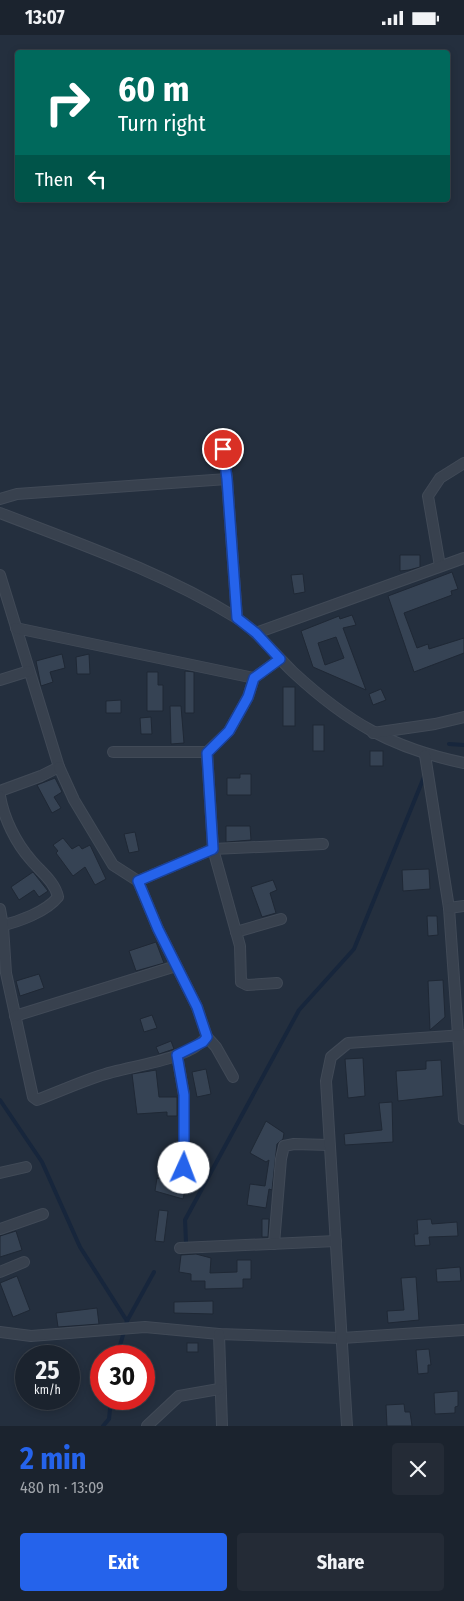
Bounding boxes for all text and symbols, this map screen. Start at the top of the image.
text: 13:07 [25,6,65,29]
text: 60 m [118,68,189,110]
icon: right [35,70,100,135]
text: Turn right [118,110,206,137]
icon: left [83,165,111,193]
text: Then [35,168,73,191]
pin [202,428,244,470]
icon: arrive [209,435,237,463]
position arrow [157,1141,209,1193]
speed limit sign: 30 [90,1345,155,1410]
text: 25 [36,1356,59,1386]
text: km/h [34,1383,61,1397]
text: 2 min [20,1441,87,1477]
button: close [392,1443,444,1495]
text: 480 m · 13:09 [20,1478,104,1497]
button: Exit [20,1533,227,1591]
button: Share [237,1533,444,1591]

